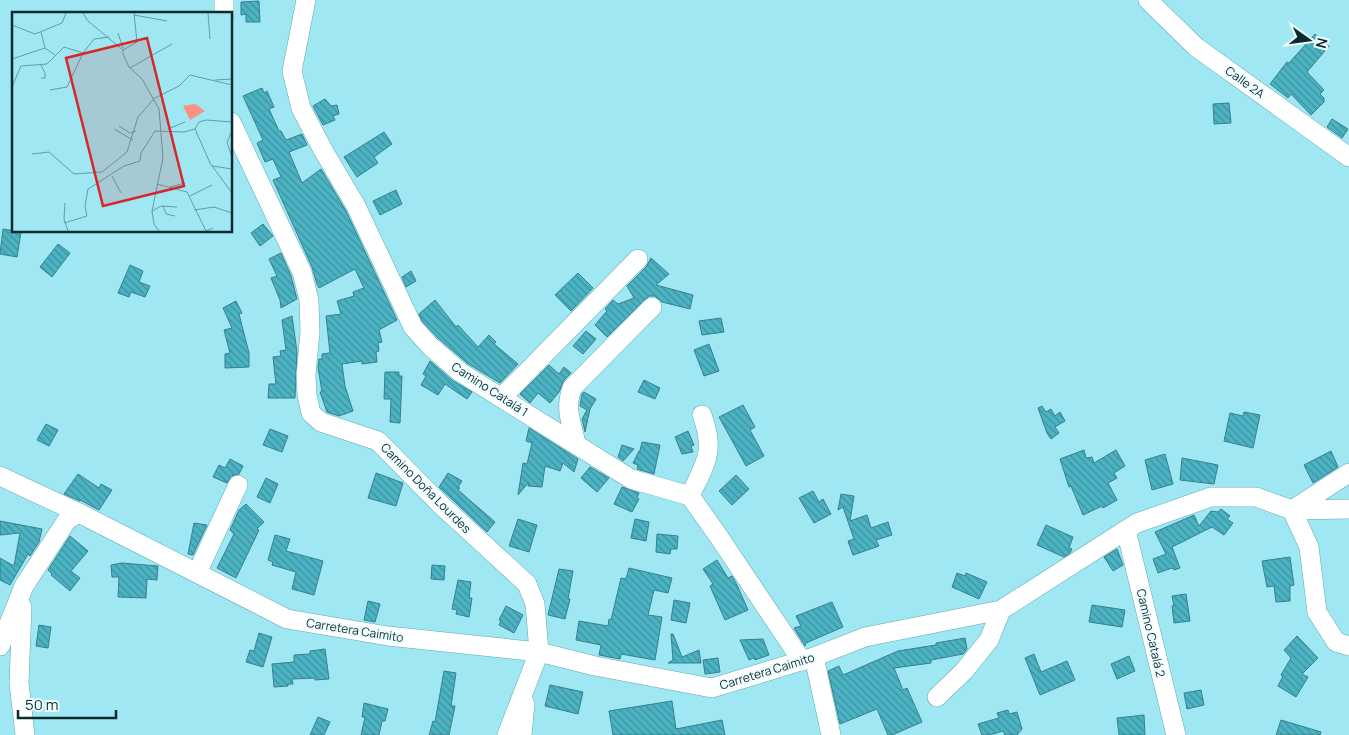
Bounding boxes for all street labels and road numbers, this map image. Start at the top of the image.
street label: Calle 2A [1222,62,1268,102]
street label: Camino Catalá 1 [448,358,532,420]
street label: Camino Doña Lourdes [377,439,475,537]
street label: Camino Catalá 2 [1133,587,1169,679]
street label: Carretera Caimito [305,614,405,646]
street label: Carretera Caimito [718,649,816,693]

